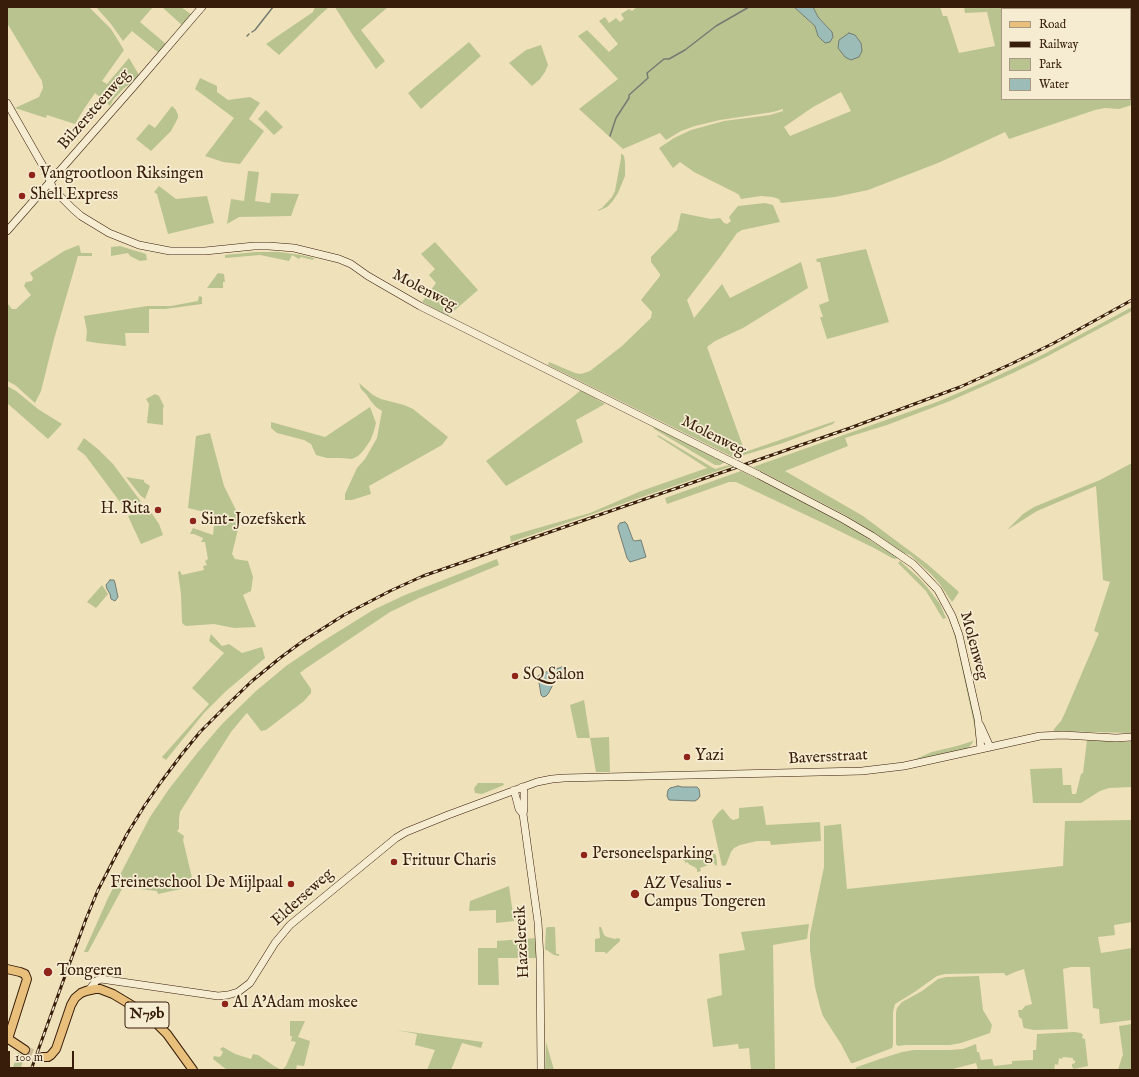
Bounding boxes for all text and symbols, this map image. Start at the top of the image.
legend [1001,8,1131,100]
text: Road [1039,17,1066,32]
text: Railway [1039,37,1078,52]
text: Park [1039,57,1062,72]
street label: Bilzersteenweg [55,66,135,154]
text: Water [1039,77,1069,92]
place label: Vangrootloon Riksingen [40,165,204,185]
marker: Vangrootloon Riksingen [27,170,37,180]
place label: Shell Express [30,186,118,206]
marker: Shell Express [17,191,27,201]
street label: Molenweg [389,266,459,316]
street label: Molenweg [678,413,748,461]
place label: H. Rita [101,500,150,520]
marker: H. Rita [153,505,163,515]
place label: Sint-Jozefskerk [201,511,306,531]
marker: Sint-Jozefskerk [188,516,198,526]
street label: Molenweg [955,610,991,682]
place label: SQ Salon [523,666,584,686]
marker: SQ Salon [510,671,520,681]
street label: Baversstraat [788,746,868,770]
place label: Yazi [695,747,724,767]
marker: Yazi [682,752,692,762]
place label: Personeelsparking [592,845,713,865]
marker: Personeelsparking [579,850,589,860]
place label: Frituur Charis [402,852,496,872]
marker: Frituur Charis [389,857,399,867]
street label: Elderseweg [268,865,338,931]
place label: Freinetschool De Mijlpaal [110,874,283,894]
place label: AZ Vesalius - Campus Tongeren [644,875,766,913]
marker: Freinetschool De Mijlpaal [286,879,296,889]
marker: AZ Vesalius - Campus Tongeren [629,888,641,900]
street label: Hazelereik [511,905,535,979]
place label: Tongeren [57,962,122,982]
marker: Tongeren [42,966,54,978]
place label: Al A’Adam moskee [233,994,358,1014]
marker: Al A’Adam moskee [220,999,230,1009]
road number: N79b [125,1002,169,1028]
scale bar [10,1043,76,1069]
text: 100 m [15,1050,43,1065]

